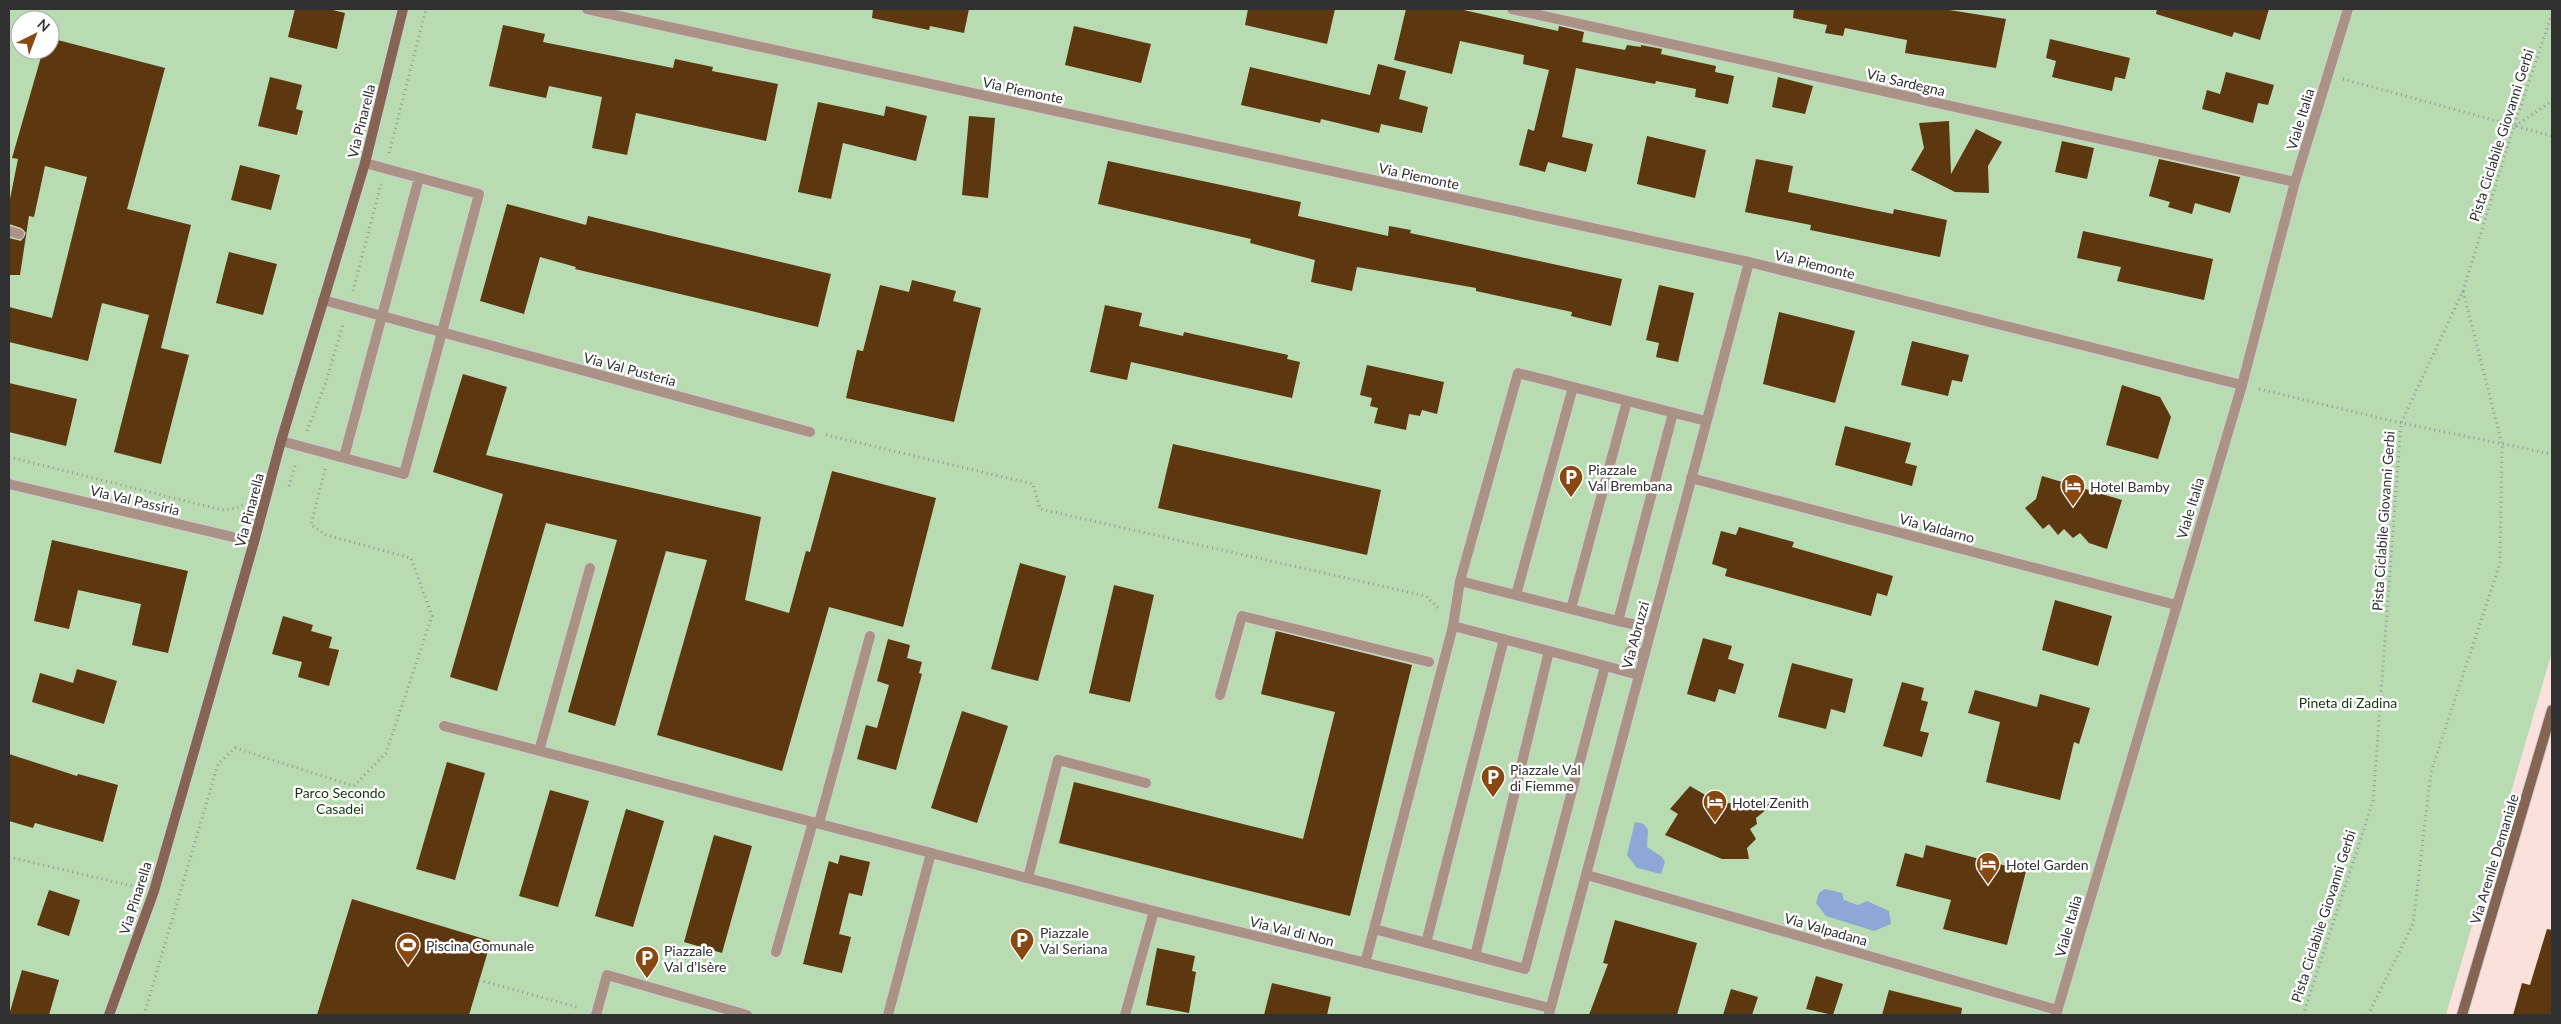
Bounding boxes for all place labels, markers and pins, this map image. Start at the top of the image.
place label: Piazzale Val Brembana [1588,461,1673,494]
parking icon: Piazzale Val Brembana [1558,464,1584,498]
hotel icon: Hotel Bamby [2060,473,2086,507]
place label: Hotel Bamby [2090,478,2171,495]
place label: Piazzale Val di Fiemme [1510,761,1581,794]
parking icon: Piazzale Val di Fiemme [1480,764,1506,798]
hotel icon: Hotel Zenith [1702,789,1728,823]
place label: Hotel Zenith [1732,794,1809,811]
hotel icon: Hotel Garden [1975,851,2001,885]
place label: Hotel Garden [2006,856,2089,873]
place label: Piazzale Val Seriana [1040,924,1107,957]
parking icon: Piazzale Val Seriana [1009,927,1035,961]
sports icon: Piscina Comunale [395,932,421,966]
place label: Piscina Comunale [426,937,534,954]
place label: Piazzale Val d'Isère [664,942,726,975]
parking icon: Piazzale Val d'Isère [634,945,660,979]

